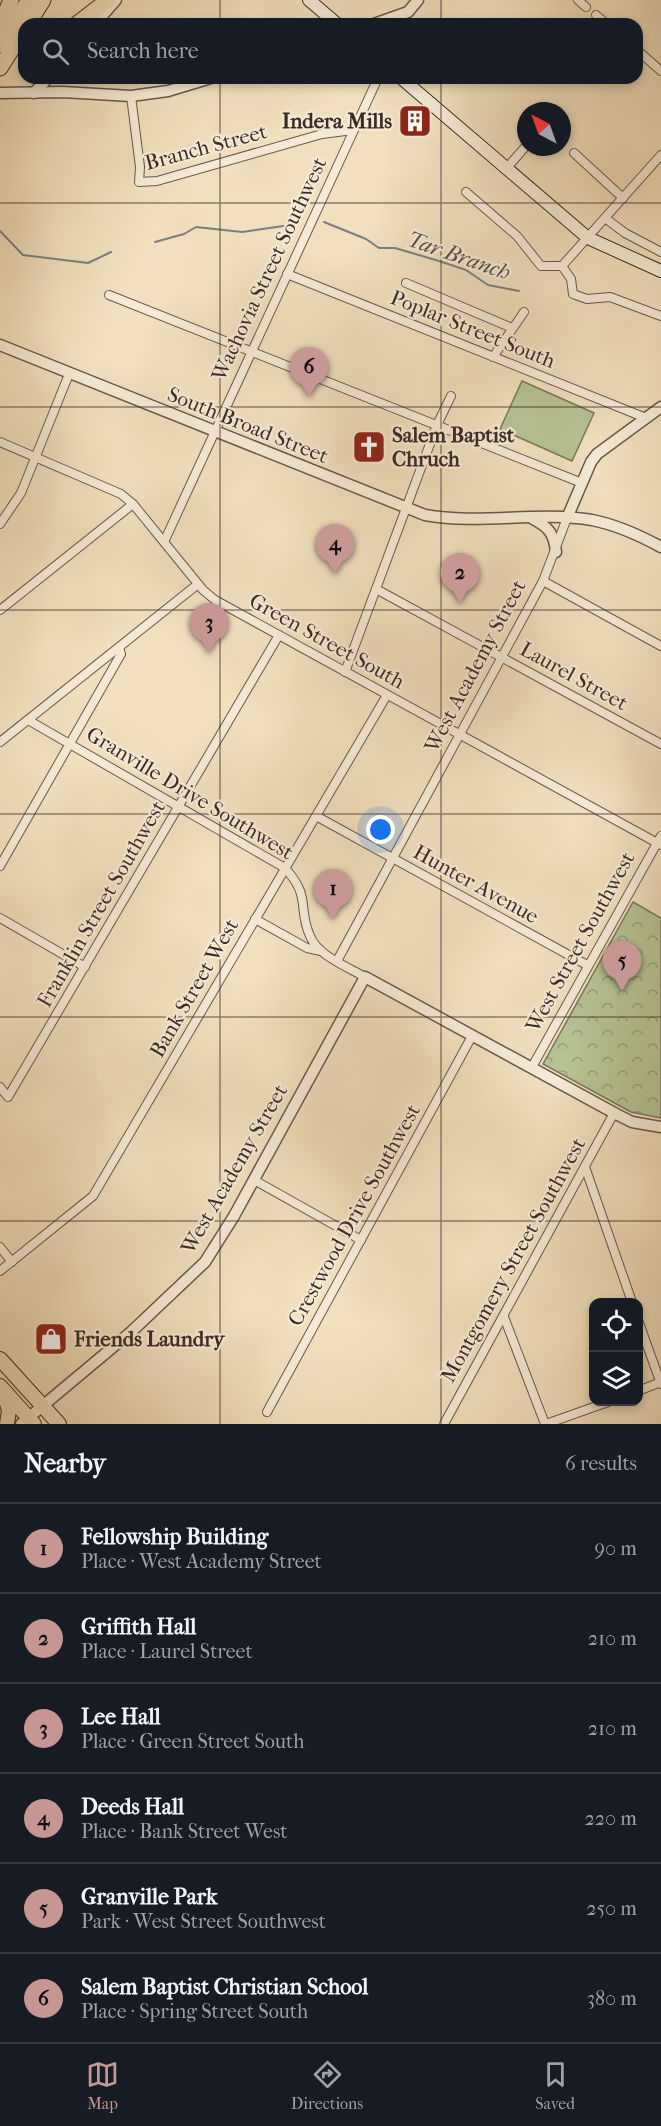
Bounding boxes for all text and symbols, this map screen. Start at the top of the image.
search box [18,18,643,84]
icon: search [39,35,72,68]
text: Search here [87,38,199,64]
north arrow [517,102,571,156]
building icon: Indera Mills [397,103,433,139]
place label: Indera Mills [282,109,392,133]
street label: Branch Street [142,119,270,175]
street label: Wachovia Street Southwest [206,153,332,385]
water label: Tar Branch [404,226,514,286]
street label: Poplar Street South [387,285,559,373]
pin: 6 [290,348,328,397]
street label: South Broad Street [164,382,332,468]
place label: Salem Baptist Chruch [392,423,515,471]
church icon: Salem Baptist Chruch [351,429,387,465]
pin: 4 [316,524,354,574]
pin: 2 [440,554,480,603]
street label: West Academy Street [419,575,531,757]
street label: Green Street South [245,588,409,694]
pin: 3 [190,604,228,653]
street label: Laurel Street [516,637,632,716]
street label: Granville Drive Southwest [82,722,298,865]
street label: Franklin Street Southwest [32,796,170,1011]
your location [366,815,395,844]
street label: Hunter Avenue [409,840,543,928]
street label: West Street Southwest [520,847,640,1037]
pin: 1 [314,870,352,919]
street label: Bank Street West [145,914,244,1061]
pin: 5 [602,942,642,991]
street label: West Academy Street [175,1080,293,1259]
street label: Crestwood Drive Southwest [283,1100,425,1330]
street label: Montgomery Street Southwest [436,1133,591,1386]
map controls [589,1298,643,1406]
button: locate [589,1298,643,1352]
shop icon: Friends Laundry [33,1321,69,1357]
place label: Friends Laundry [73,1327,226,1351]
button: layers [589,1352,643,1406]
text: Nearby [24,1448,106,1479]
text: 6 results [565,1452,637,1475]
text: Fellowship Building [81,1524,268,1550]
text: 1 [40,1537,47,1560]
text: 90 m [595,1537,637,1560]
text: Place · West Academy Street [81,1550,322,1573]
text: Griffith Hall [81,1614,196,1640]
text: 2 [38,1627,49,1650]
text: 210 m [588,1627,637,1650]
text: Place · Laurel Street [81,1640,253,1663]
text: Lee Hall [81,1704,161,1730]
text: 3 [39,1717,48,1740]
text: 210 m [588,1717,637,1740]
text: Place · Green Street South [81,1730,304,1753]
text: Deeds Hall [81,1794,184,1820]
text: 4 [38,1807,49,1830]
text: 220 m [584,1807,637,1830]
text: Place · Bank Street West [81,1820,287,1843]
text: Granville Park [81,1884,217,1910]
text: 5 [39,1897,48,1920]
text: 250 m [586,1897,637,1920]
text: Park · West Street Southwest [81,1910,326,1933]
text: Salem Baptist Christian School [81,1974,368,2000]
text: 6 [38,1987,49,2010]
text: 380 m [587,1987,637,2010]
text: Place · Spring Street South [81,2000,308,2023]
tab: Map [86,2058,119,2113]
tab: Directions [291,2058,363,2113]
tab: Saved [535,2058,575,2113]

